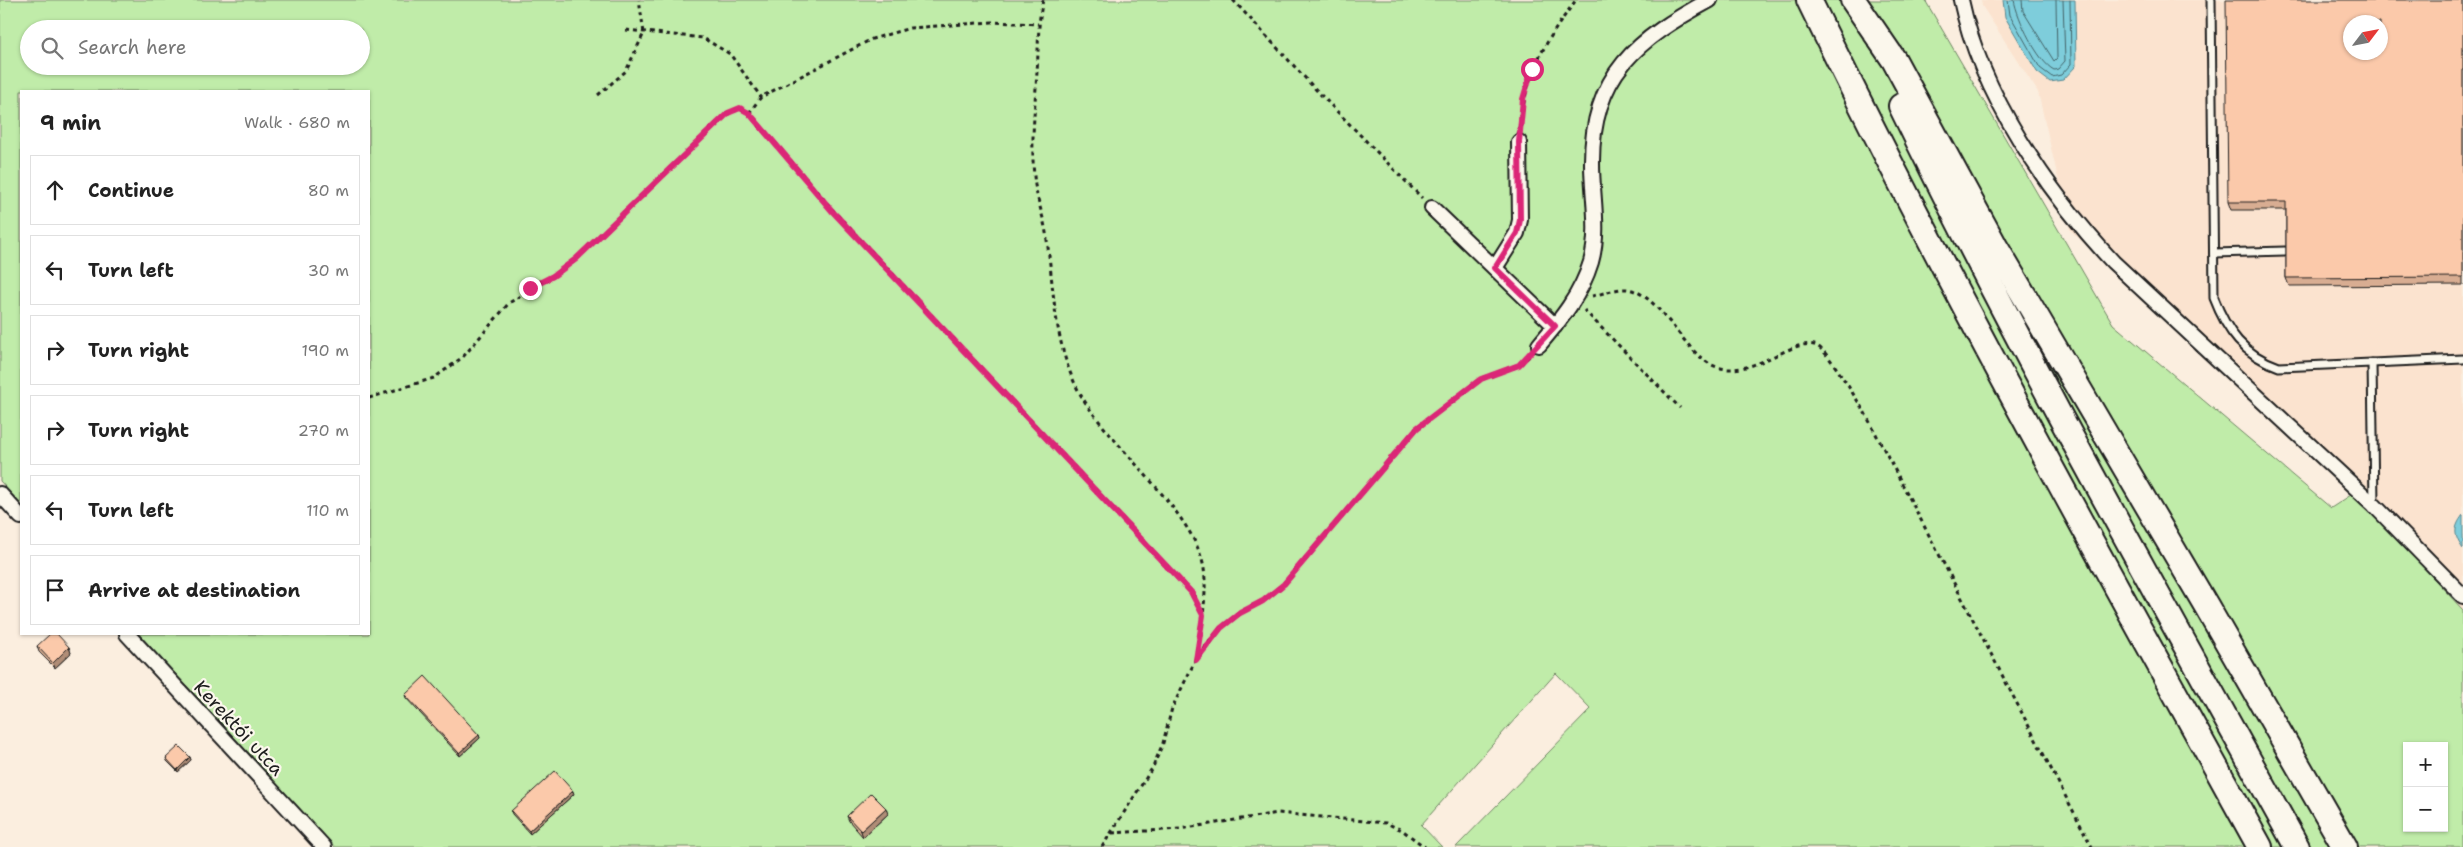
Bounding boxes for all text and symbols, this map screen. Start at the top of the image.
north arrow [2343,15,2388,60]
search box [20,20,370,75]
icon: search [38,34,66,62]
text: Search here [78,35,187,60]
route start [1521,58,1544,81]
text: 9 min [40,109,101,137]
text: Walk · 680 m [244,112,350,133]
icon: ahead [41,176,69,204]
text: Continue [88,178,174,203]
text: 80 m [308,180,349,201]
icon: left [41,256,69,284]
text: Turn left [88,258,174,283]
text: 30 m [308,260,349,281]
route end [519,277,542,300]
icon: right [41,336,69,364]
text: Turn right [88,338,189,363]
text: 190 m [302,340,349,361]
icon: right [41,416,69,444]
text: Turn right [88,418,189,443]
text: 270 m [298,420,349,441]
icon: left [41,496,69,524]
text: Turn left [88,498,174,523]
text: 110 m [306,500,349,521]
icon: arrive [41,576,69,604]
text: Arrive at destination [88,578,300,603]
street label: Kerektói utca [188,675,290,781]
map controls [2403,742,2448,832]
button: + [2403,742,2448,787]
button: − [2403,787,2448,832]

